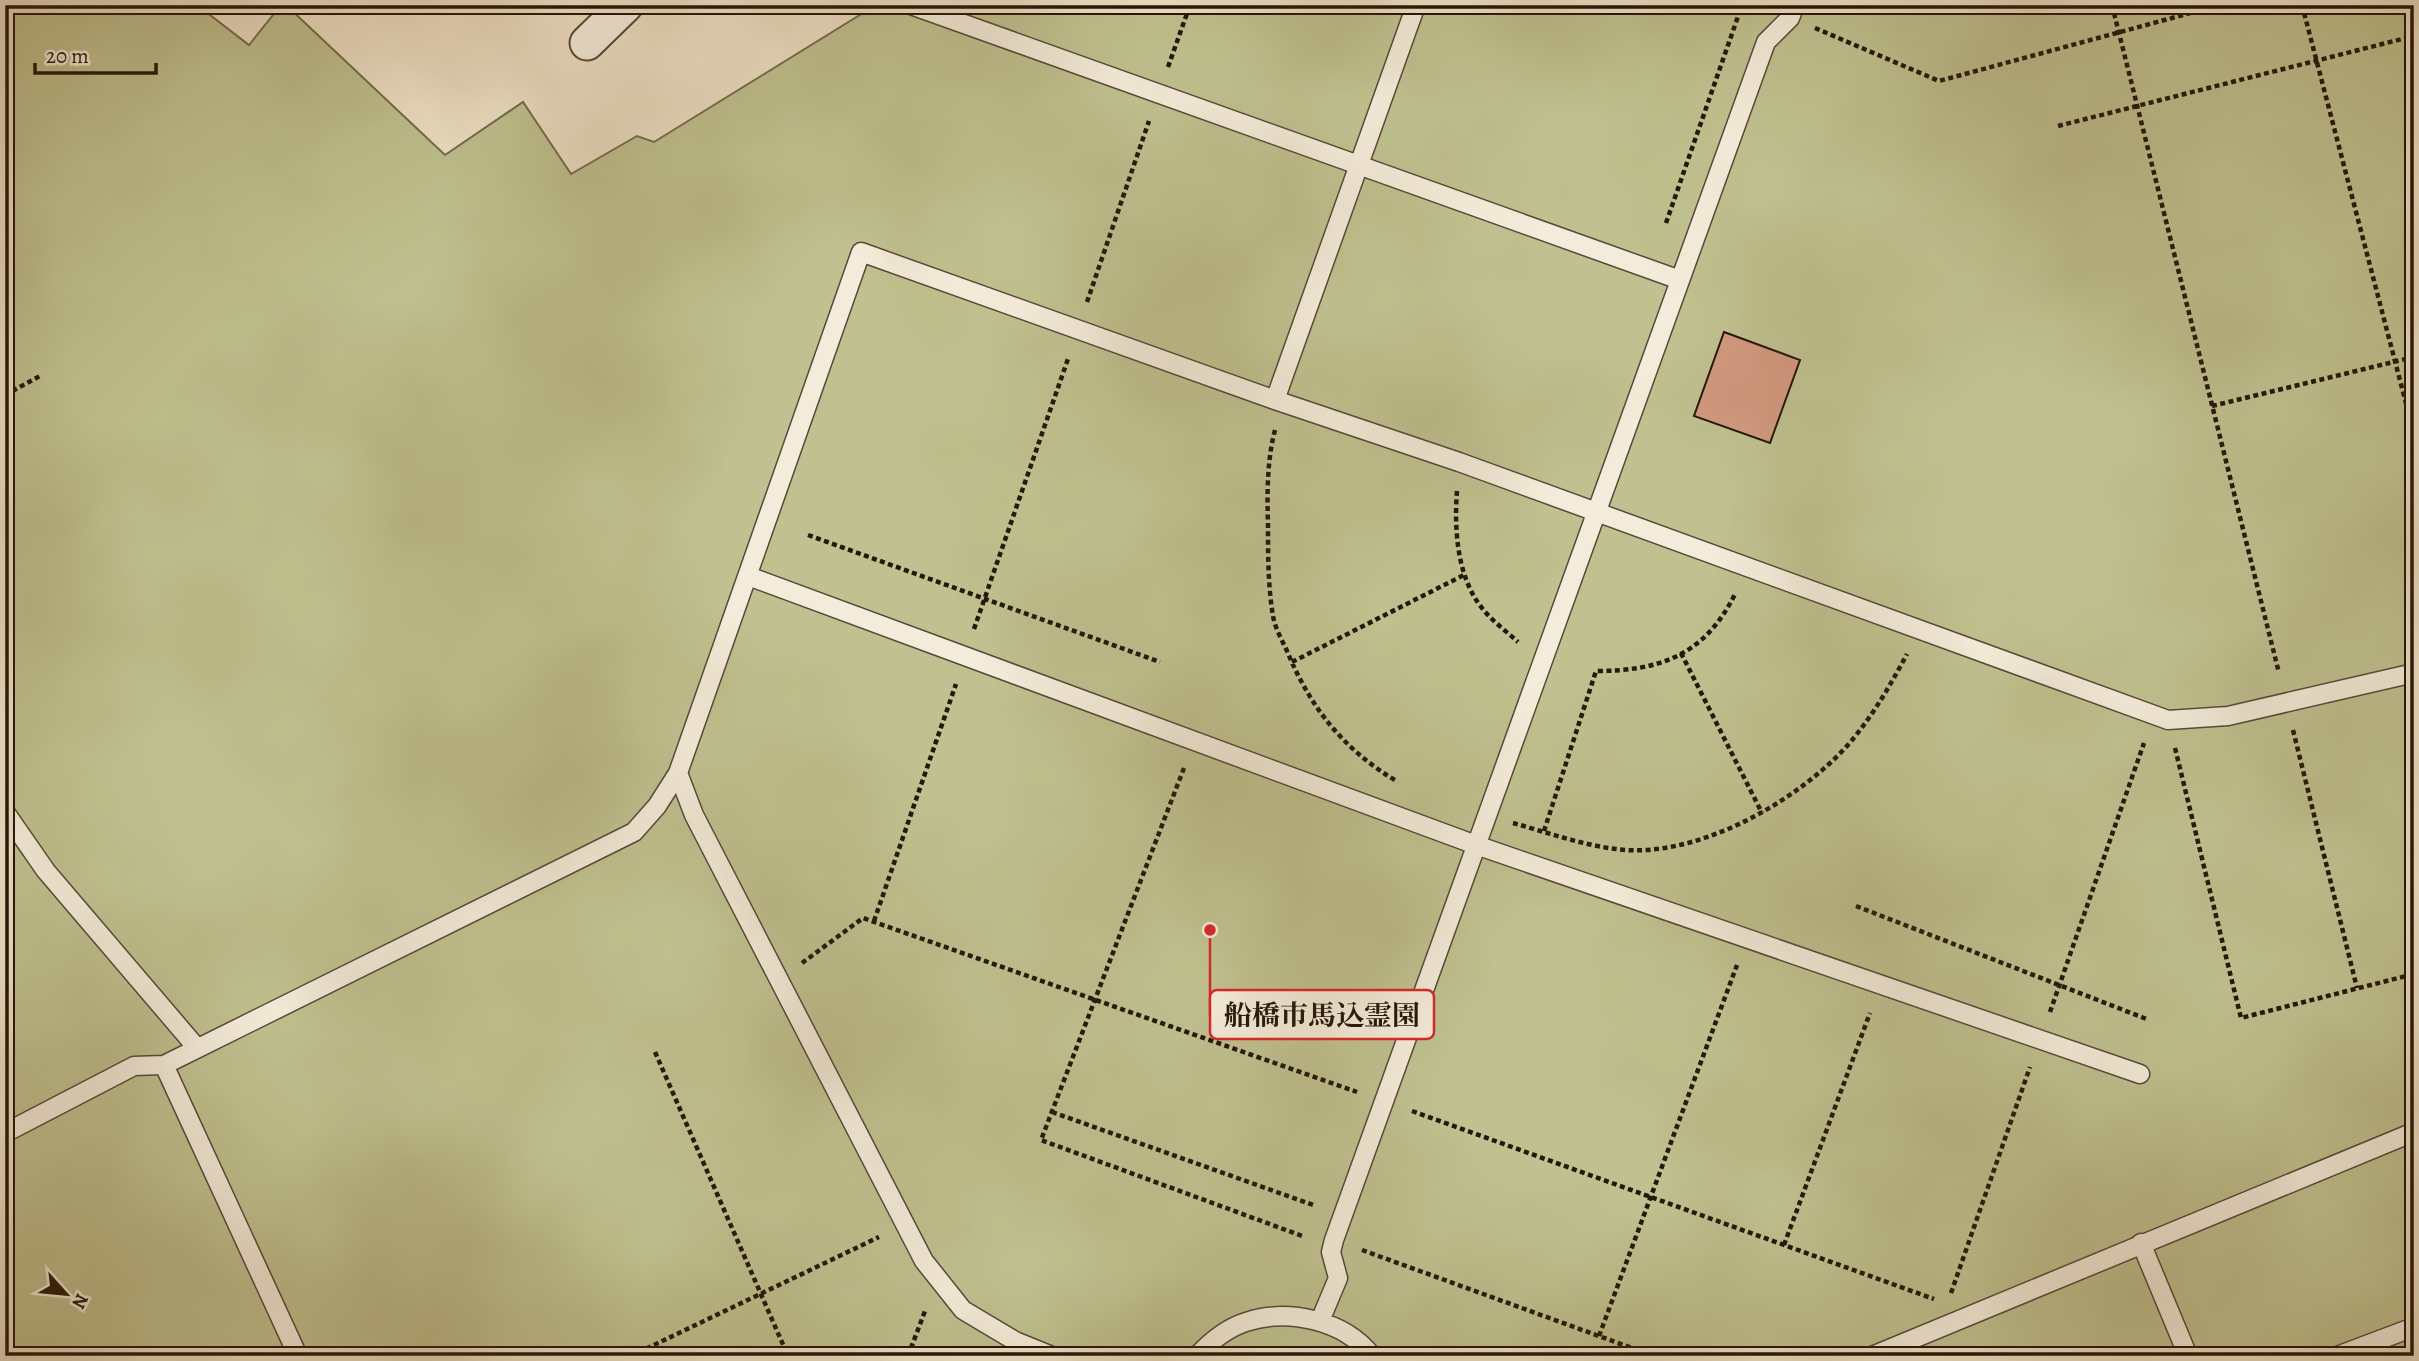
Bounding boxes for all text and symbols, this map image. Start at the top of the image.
scale bar [35,32,156,76]
text: 20 m [46,42,89,70]
callout: 船橋市馬込霊園 [1210,990,1434,1039]
text: 船橋市馬込霊園 [1224,997,1420,1035]
north arrow [32,1260,102,1330]
text: N [65,1289,95,1313]

